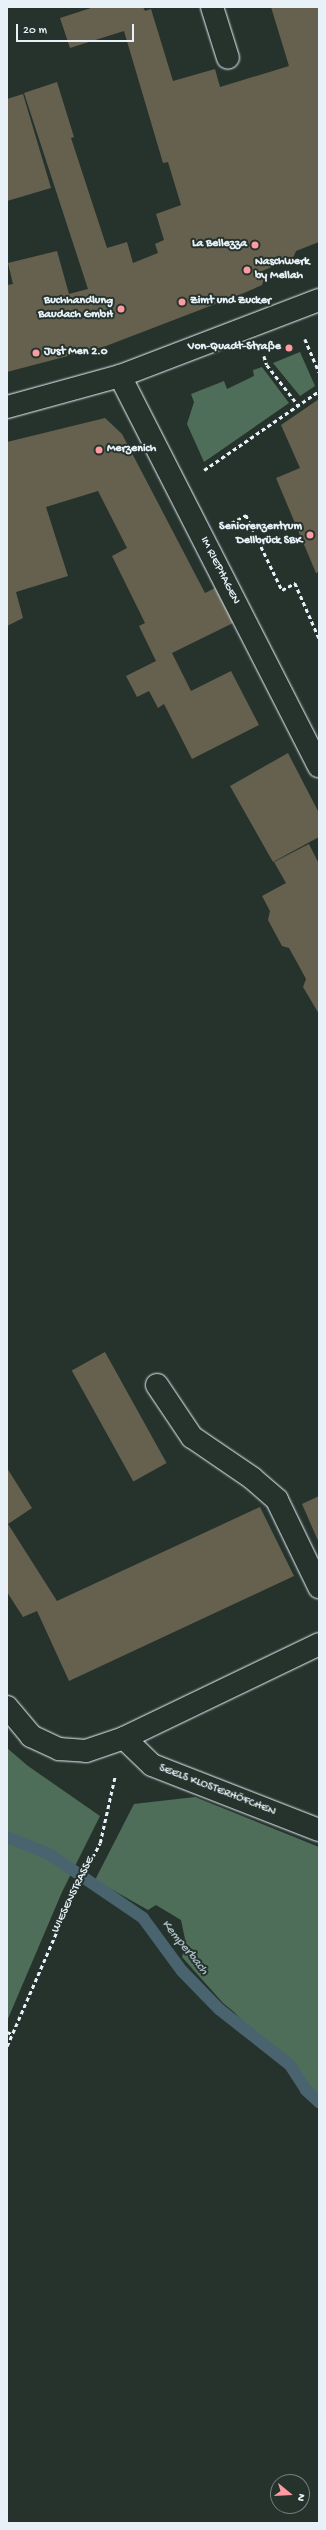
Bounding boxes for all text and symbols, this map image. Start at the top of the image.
scale bar [18,16,136,42]
text: 20 m [23,24,47,38]
place label: La Bellezza [192,238,247,252]
marker: La Bellezza [250,240,260,250]
place label: Naschwerk by Mellah [255,256,310,284]
marker: Naschwerk by Mellah [242,265,252,275]
place label: Buchhandlung Baudach GmbH [38,295,113,323]
place label: Zimt und Zucker [190,295,271,309]
marker: Zimt und Zucker [177,297,187,307]
marker: Buchhandlung Baudach GmbH [116,304,126,314]
place label: Von-Quadt-Straße [188,341,281,355]
marker: Von-Quadt-Straße [284,343,294,353]
place label: Just Men 2.0 [44,346,108,360]
marker: Just Men 2.0 [31,348,41,358]
place label: Merzenich [107,443,156,457]
marker: Merzenich [94,445,104,455]
place label: Seniorenzentrum Dellbrück SBK [219,521,302,549]
marker: Seniorenzentrum Dellbrück SBK [305,530,315,540]
street label: IM RIEPHAGEN [196,535,242,607]
street label: SEELS KLOSTERHÖFCHEN [156,1762,278,1820]
street label: WIESENSTRASSE [49,1854,99,1936]
water label: Kemperbach [157,1917,211,1979]
north arrow [270,2474,310,2514]
text: N [294,2492,307,2503]

